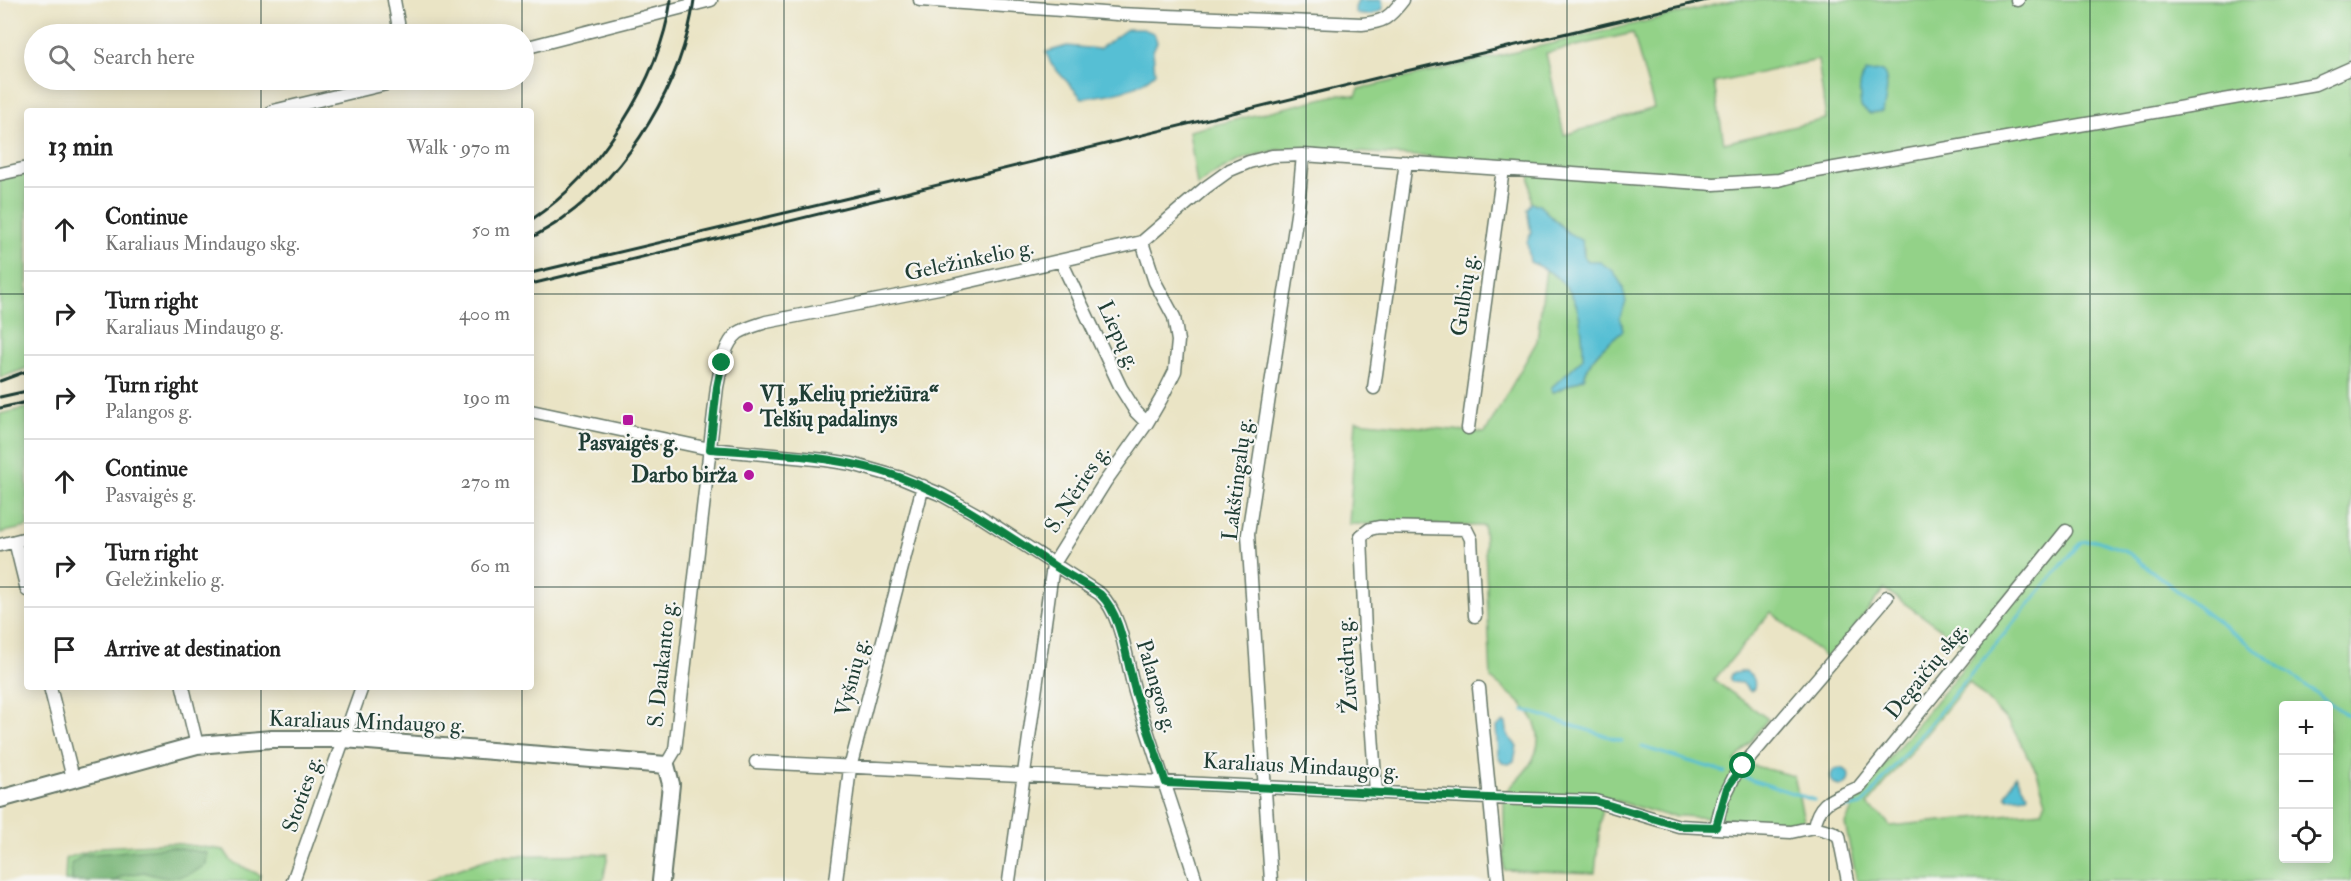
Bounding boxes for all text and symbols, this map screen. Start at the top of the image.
search box [24,24,534,90]
icon: search [45,41,78,74]
text: Search here [93,43,195,71]
text: 13 min [48,131,113,163]
text: Walk · 970 m [407,135,510,160]
text: Continue [105,203,188,231]
icon: ahead [48,213,81,246]
text: 50 m [471,217,510,242]
text: Karaliaus Mindaugo skg. [105,231,300,256]
street label: Geležinkelio g. [902,233,1036,287]
street label: Gulbių g. [1444,252,1484,338]
text: Turn right [105,287,198,315]
street label: Liepų g. [1090,296,1147,374]
icon: right [48,297,81,330]
text: 400 m [459,301,510,326]
text: Karaliaus Mindaugo g. [105,315,284,340]
route end [708,349,734,375]
text: Turn right [105,371,198,399]
place label: VĮ „Kelių priežiūra“ Telšių padalinys [759,380,939,434]
icon: right [48,381,81,414]
text: 190 m [463,385,510,410]
text: Palangos g. [105,399,192,424]
marker: VĮ „Kelių priežiūra“ Telšių padalinys [741,400,755,414]
marker: Pasvaigės g. [621,413,635,427]
street label: Lakštingalų g. [1216,416,1258,542]
place label: Pasvaigės g. [578,429,678,458]
street label: S. Nėries g. [1038,440,1116,538]
text: Continue [105,455,188,483]
place label: Darbo birža [631,461,738,489]
icon: ahead [48,465,81,498]
marker: Darbo birža [742,468,756,482]
text: 270 m [461,469,510,494]
text: Pasvaigės g. [105,483,196,508]
text: Turn right [105,539,198,567]
icon: right [48,549,81,582]
text: 60 m [470,553,510,578]
text: Geležinkelio g. [105,567,224,592]
street label: S. Daukanto g. [641,599,683,729]
street label: Žuvėdrų g. [1329,616,1364,714]
street label: Degaičių skg. [1879,617,1973,725]
icon: arrive [48,633,81,666]
text: Arrive at destination [105,635,281,663]
street label: Vyšnių g. [829,635,875,719]
street label: Palangos g. [1130,636,1184,736]
map controls [2279,701,2333,863]
button: + [2279,701,2333,755]
street label: Karaliaus Mindaugo g. [268,705,466,739]
street label: Karaliaus Mindaugo g. [1202,747,1400,785]
street label: Stoties g. [276,752,328,836]
route start [1729,752,1755,778]
button: − [2279,755,2333,809]
button: locate [2279,809,2333,863]

